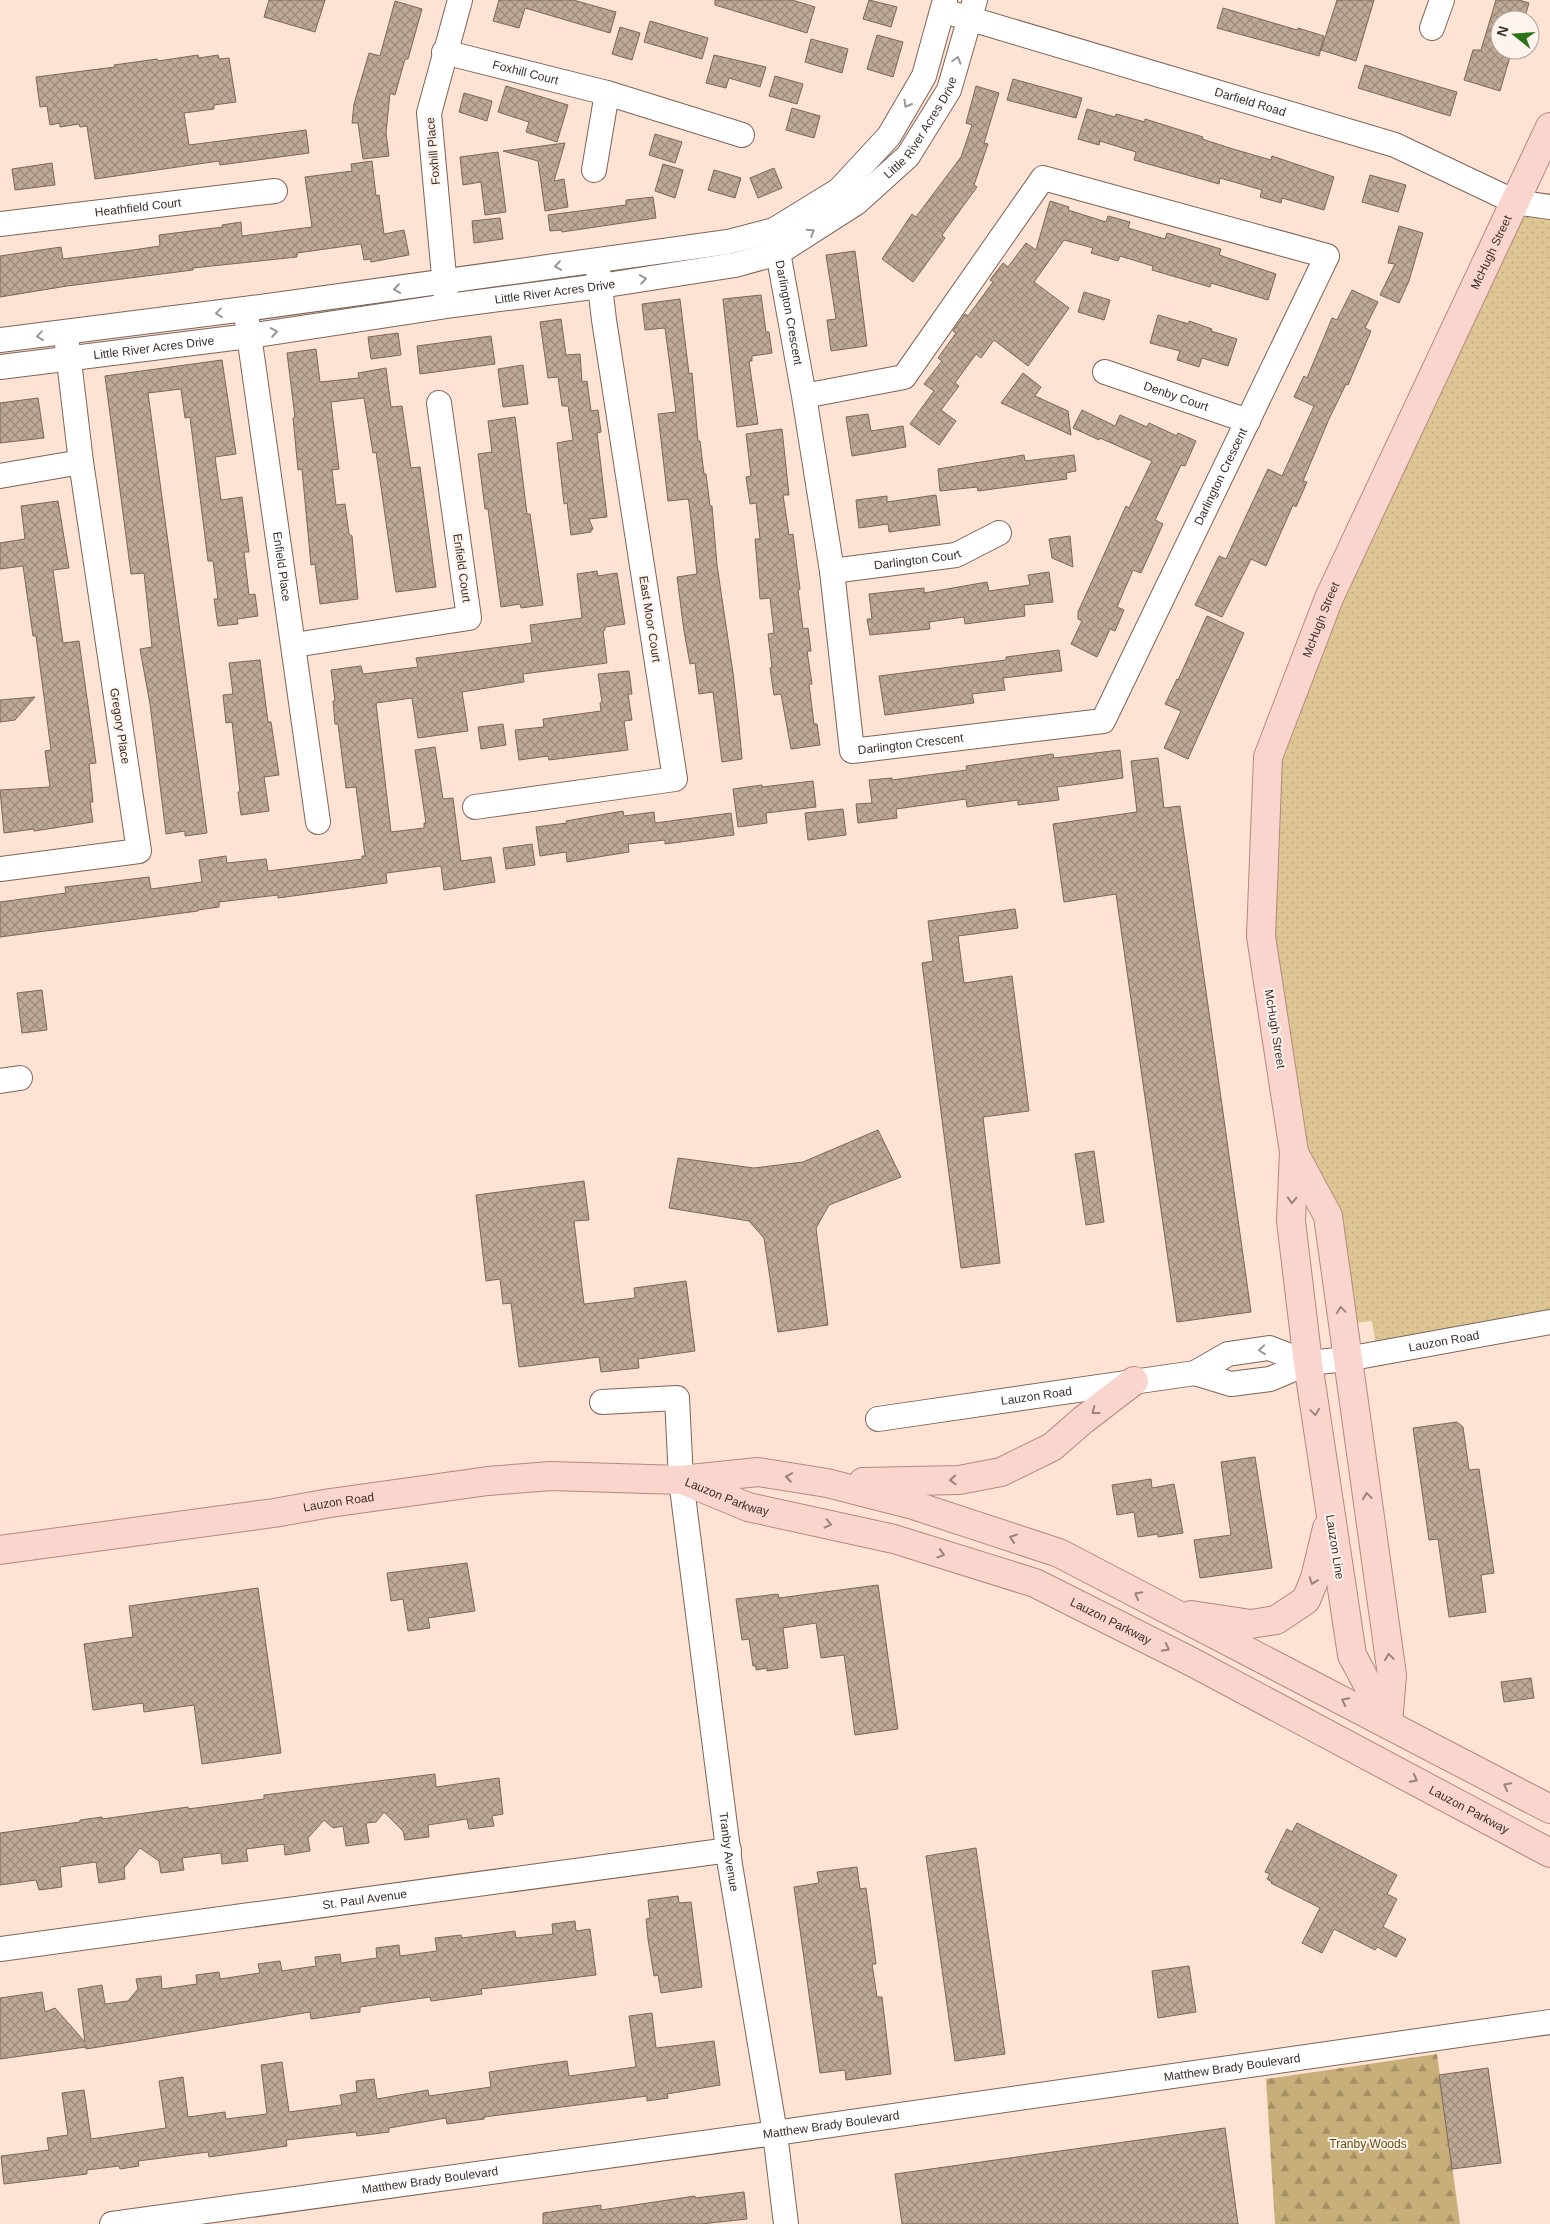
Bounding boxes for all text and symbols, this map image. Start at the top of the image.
north arrow [1490,10,1540,60]
text: N [1493,24,1512,38]
one-way arrow [952,56,962,65]
street label: Foxhill Court [491,57,561,88]
street label: Little River Acres Drive [881,75,960,181]
street label: Darfield Road [1213,85,1287,119]
one-way arrow [904,99,914,108]
street label: Foxhill Place [423,116,443,185]
street label: Heathfield Court [94,195,183,220]
street label: McHugh Street [1468,213,1515,292]
one-way arrow [805,229,814,238]
street label: Darlington Crescent [773,259,805,367]
one-way arrow [554,260,562,271]
one-way arrow [638,275,647,285]
street label: Little River Acres Drive [494,277,616,307]
one-way arrow [393,283,401,293]
one-way arrow [214,307,223,317]
one-way arrow [270,328,278,338]
one-way arrow [36,330,44,341]
street label: Little River Acres Drive [93,333,215,362]
street label: Denby Court [1142,379,1211,414]
street label: Darlington Crescent [1191,425,1250,528]
street label: Enfield Place [270,531,294,603]
street label: Enfield Court [450,533,474,604]
street label: Darlington Court [873,546,964,573]
street label: East Moor Court [636,575,664,664]
street label: McHugh Street [1300,579,1343,660]
street label: Gregory Place [107,687,133,765]
street label: Darlington Crescent [857,731,965,757]
street label: McHugh Street [1262,988,1288,1070]
one-way arrow [1286,1197,1297,1205]
one-way arrow [1336,1306,1347,1314]
street label: Lauzon Road [1408,1328,1480,1355]
one-way arrow [1257,1344,1265,1355]
street label: Lauzon Road [1000,1384,1073,1408]
one-way arrow [1092,1405,1101,1413]
one-way arrow [1309,1407,1319,1416]
one-way arrow [785,1472,794,1482]
street label: Lauzon Parkway [683,1475,770,1518]
one-way arrow [949,1475,957,1486]
street label: Lauzon Road [302,1490,375,1515]
one-way arrow [1362,1492,1372,1501]
street label: Lauzon Line [1323,1514,1347,1581]
one-way arrow [823,1519,832,1529]
one-way arrow [1009,1534,1018,1544]
one-way arrow [936,1548,944,1558]
one-way arrow [1309,1576,1319,1585]
one-way arrow [1134,1591,1143,1601]
street label: Lauzon Parkway [1068,1595,1153,1647]
one-way arrow [1161,1642,1170,1652]
one-way arrow [1385,1653,1395,1661]
one-way arrow [1341,1697,1350,1707]
one-way arrow [1409,1773,1418,1783]
one-way arrow [1503,1782,1512,1792]
street label: Lauzon Parkway [1426,1783,1511,1837]
street label: Tranby Avenue [716,1811,741,1893]
street label: St. Paul Avenue [321,1887,408,1912]
street label: Matthew Brady Boulevard [1163,2051,1301,2084]
street label: Matthew Brady Boulevard [762,2108,900,2142]
park label: Tranby Woods [1329,2137,1407,2151]
street label: Matthew Brady Boulevard [361,2164,499,2197]

